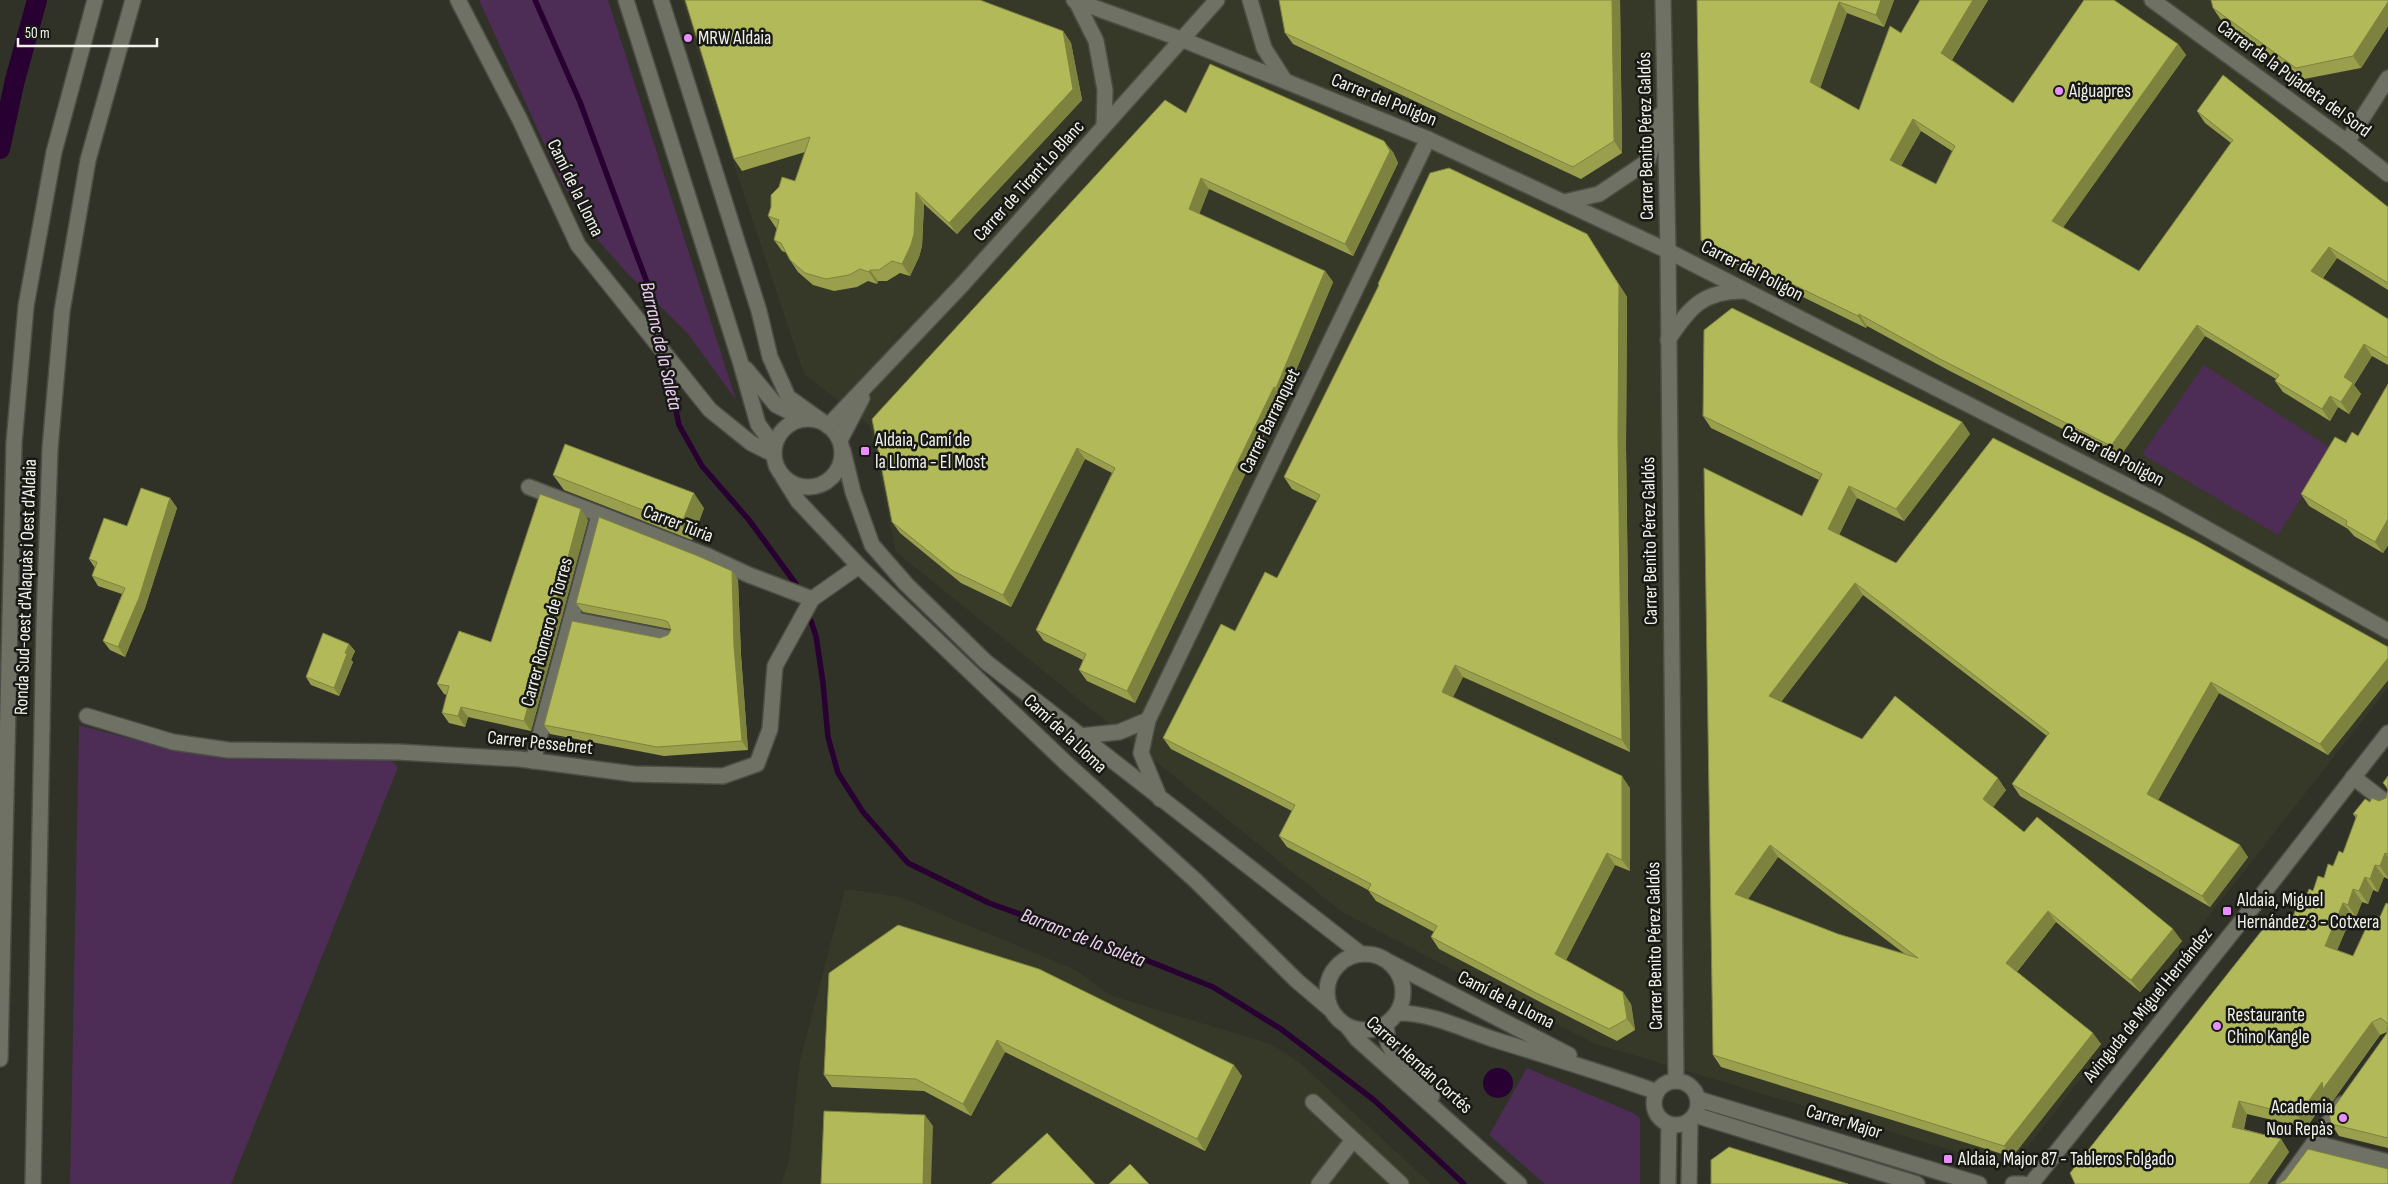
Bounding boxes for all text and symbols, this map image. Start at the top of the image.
scale bar [18,15,156,47]
street label: Carrer de la Pujadeta del Sord [2212,15,2376,143]
text: 50 m [25,24,50,43]
place label: MRW Aldaia [698,27,771,50]
marker: MRW Aldaia [682,32,694,44]
street label: Carrer Benito Pérez Galdós [1633,51,1659,220]
street label: Carrer del Poligon [1328,68,1440,132]
place label: Aiguapres [2068,80,2131,103]
marker: Aiguapres [2053,85,2065,97]
street label: Carrer de Tirant Lo Blanc [969,116,1089,246]
street label: Camí de la Lloma [542,136,608,240]
street label: Carrer del Poligon [1697,235,1807,307]
water label: Barranc de la Saleta [635,279,687,413]
street label: Carrer Barranquet [1235,365,1305,477]
street label: Carrer del Poligon [2058,420,2168,492]
place label: Aldaia, Camí de la Lloma - El Most [874,429,986,474]
marker: Aldaia, Camí de la Lloma - El Most [859,445,871,457]
street label: Carrer Benito Pérez Galdós [1637,456,1663,625]
street label: Ronda Sud-oest d'Alaquàs i Oest d'Aldaia [10,459,42,715]
street label: Carrer Túria [640,500,716,548]
street label: Carrer Romero de Torres [516,555,578,709]
street label: Camí de la Lloma [1019,690,1111,778]
street label: Carrer Pessebret [486,726,594,760]
street label: Carrer Benito Pérez Galdós [1642,861,1668,1030]
place label: Aldaia, Miguel Hernández 3 - Cotxera [2236,889,2379,934]
water label: Barranc de la Saleta [1017,903,1149,973]
marker: Aldaia, Miguel Hernández 3 - Cotxera [2221,905,2233,917]
street label: Avinguda de Miguel Hernández [2078,923,2218,1088]
street label: Camí de la Lloma [1454,966,1558,1034]
place label: Restaurante Chino Kangle [2227,1004,2310,1049]
street label: Carrer Hernán Cortés [1361,1011,1477,1119]
marker: Restaurante Chino Kangle [2211,1020,2223,1032]
place label: Academia Nou Repàs [2266,1096,2333,1141]
street label: Carrer Major [1803,1100,1885,1145]
marker: Academia Nou Repàs [2337,1112,2349,1124]
place label: Aldaia, Major 87 - Tableros Folgado [1957,1148,2174,1171]
marker: Aldaia, Major 87 - Tableros Folgado [1942,1153,1954,1165]

